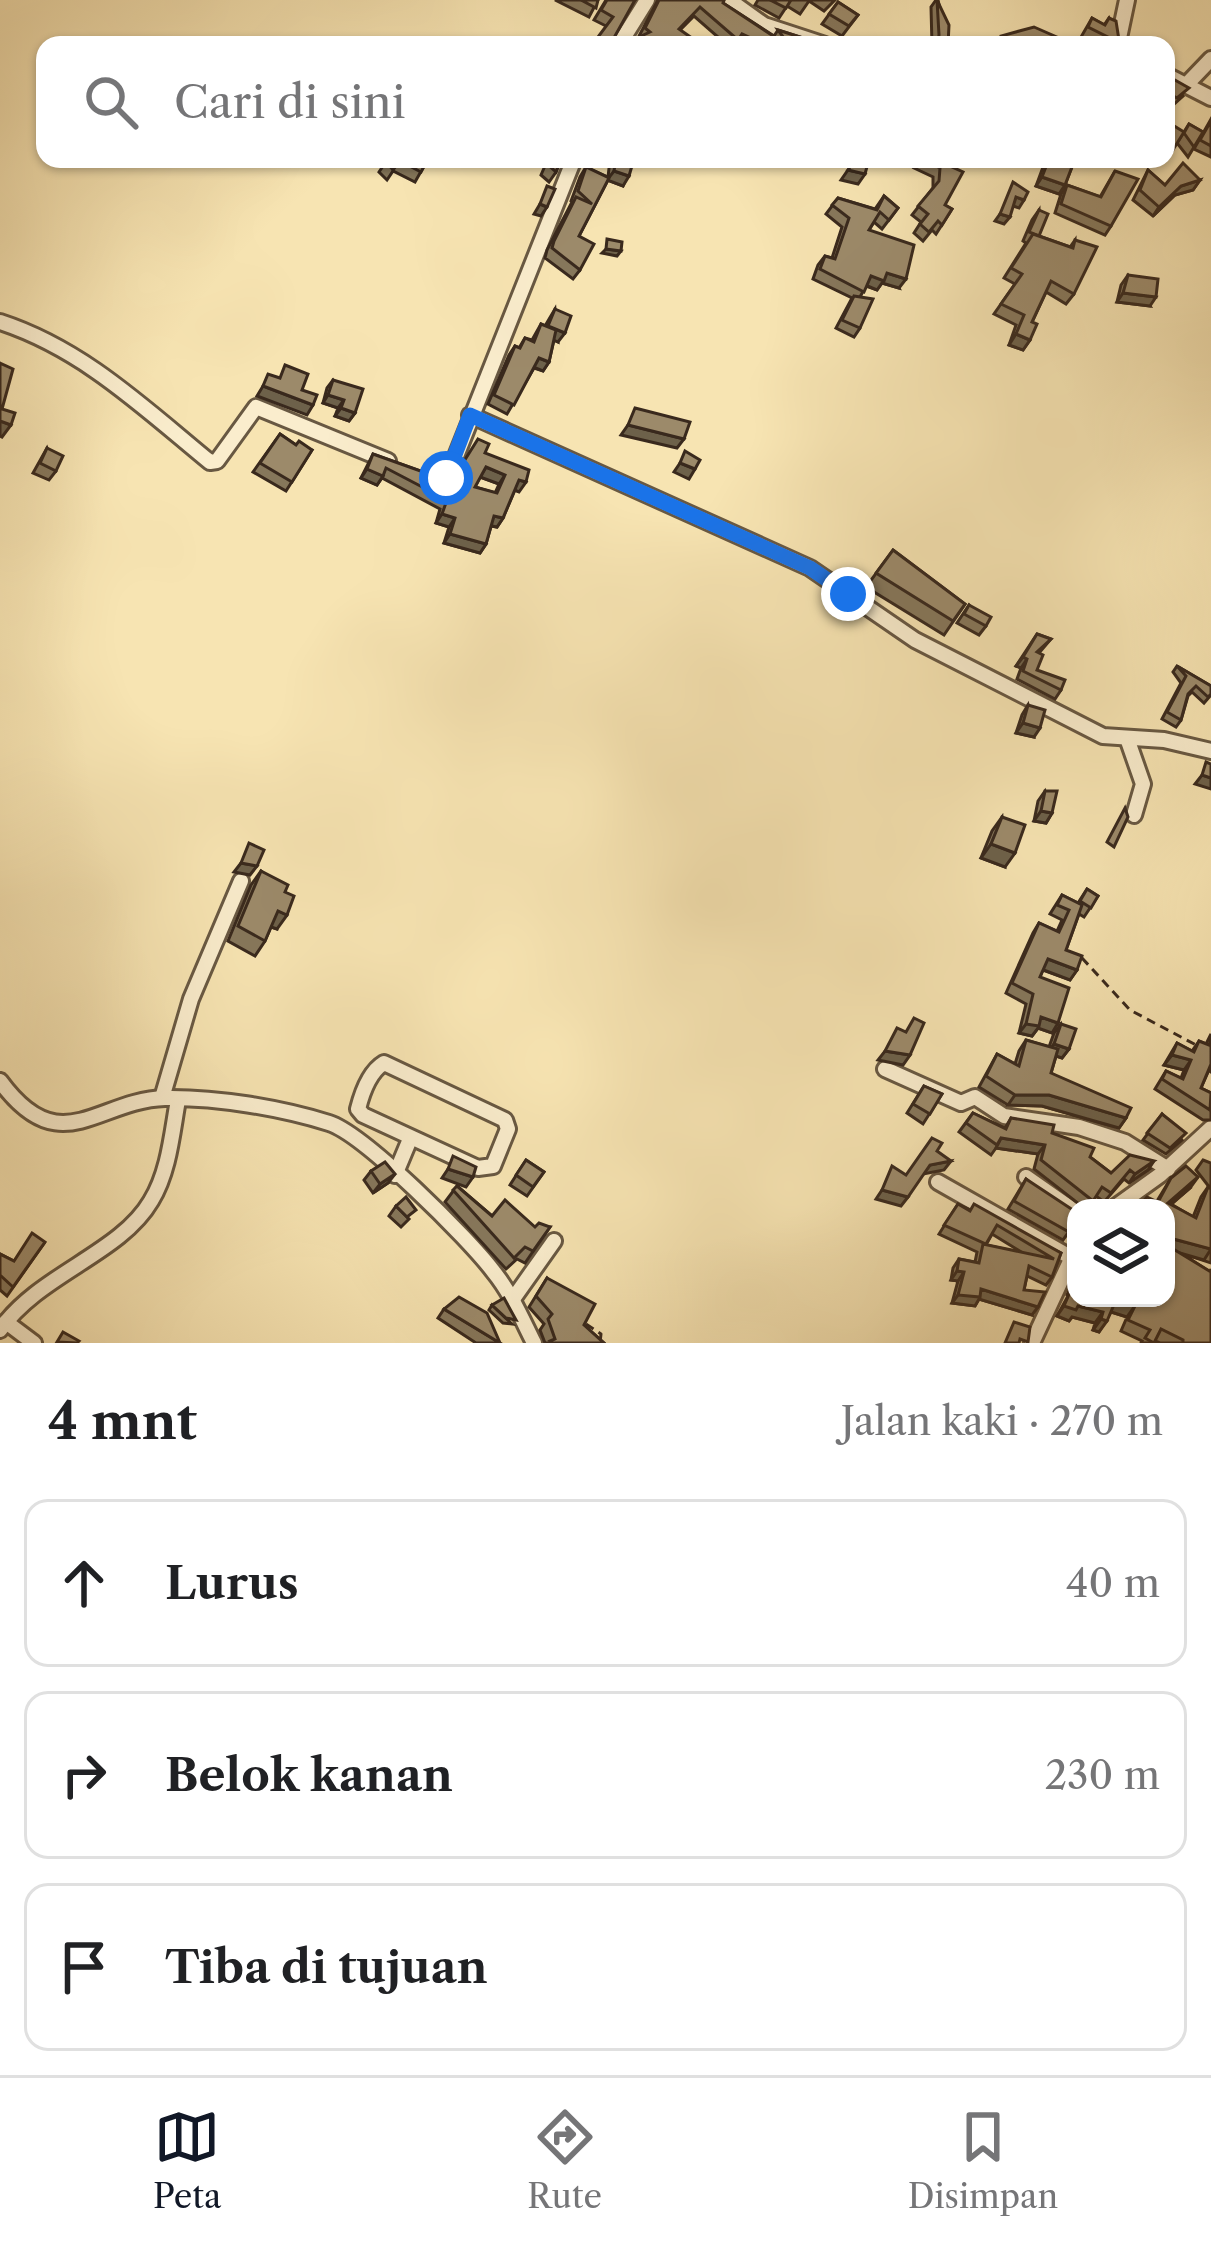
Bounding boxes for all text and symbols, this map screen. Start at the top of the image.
search box [36,36,1175,168]
icon: search [78,69,144,135]
text: Cari di sini [174,74,405,130]
route start [419,451,473,505]
route end [821,567,875,621]
map controls [1067,1199,1175,1307]
button: layers [1067,1199,1175,1307]
text: 4 mnt [48,1390,197,1452]
text: Jalan kaki · 270 m [841,1397,1163,1445]
icon: ahead [51,1550,117,1616]
text: Lurus [165,1555,299,1611]
text: 40 m [1066,1559,1160,1607]
icon: right [51,1742,117,1808]
text: Belok kanan [165,1747,453,1803]
text: 230 m [1045,1751,1160,1799]
icon: arrive [51,1934,117,2000]
text: Tiba di tujuan [165,1939,488,1995]
tab: Peta [153,2104,221,2217]
tab: Rute [527,2104,602,2217]
tab: Disimpan [908,2104,1058,2217]

